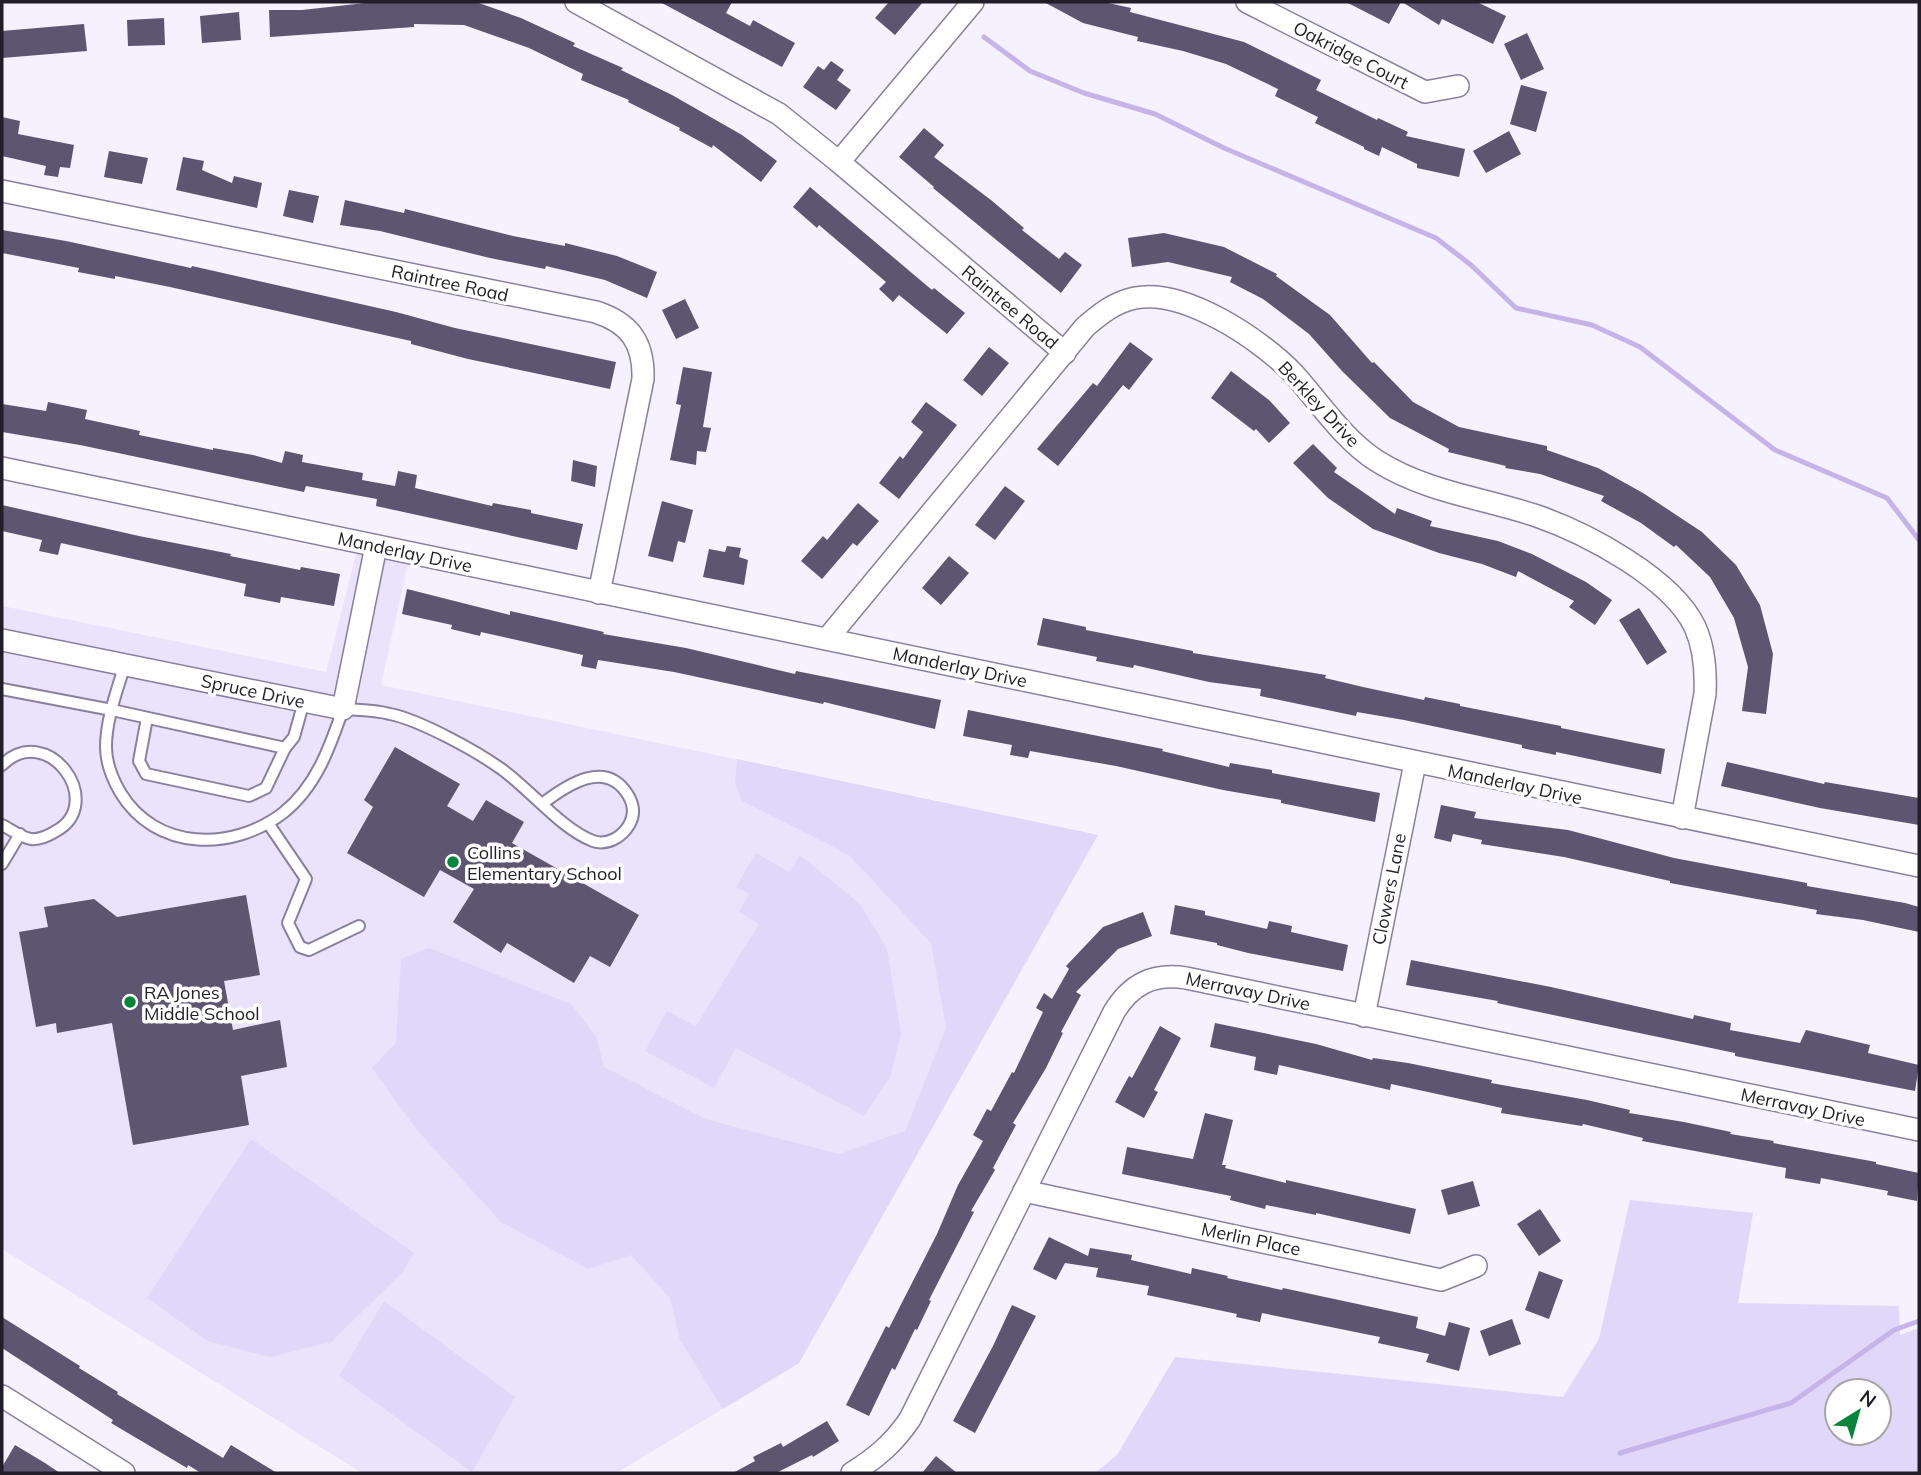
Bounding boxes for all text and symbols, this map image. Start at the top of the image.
street label: Oakridge Court [1289,16,1413,94]
street label: Raintree Road [389,259,511,307]
street label: Raintree Road [957,260,1063,354]
street label: Berkley Drive [1273,356,1365,452]
street label: Manderlay Drive [336,527,474,577]
street label: Manderlay Drive [891,642,1029,692]
street label: Spruce Drive [199,669,307,713]
street label: Manderlay Drive [1446,759,1584,809]
street label: Clowers Lane [1367,831,1411,947]
place label: Collins Elementary School [467,841,622,885]
marker: Collins Elementary School [445,854,461,870]
street label: Merravay Drive [1184,967,1312,1015]
place label: RA Jones Middle School [144,981,260,1025]
marker: RA Jones Middle School [122,994,138,1010]
street label: Merravay Drive [1739,1083,1867,1131]
street label: Merlin Place [1199,1217,1303,1261]
north arrow [1823,1377,1893,1447]
text: N [1855,1385,1881,1412]

